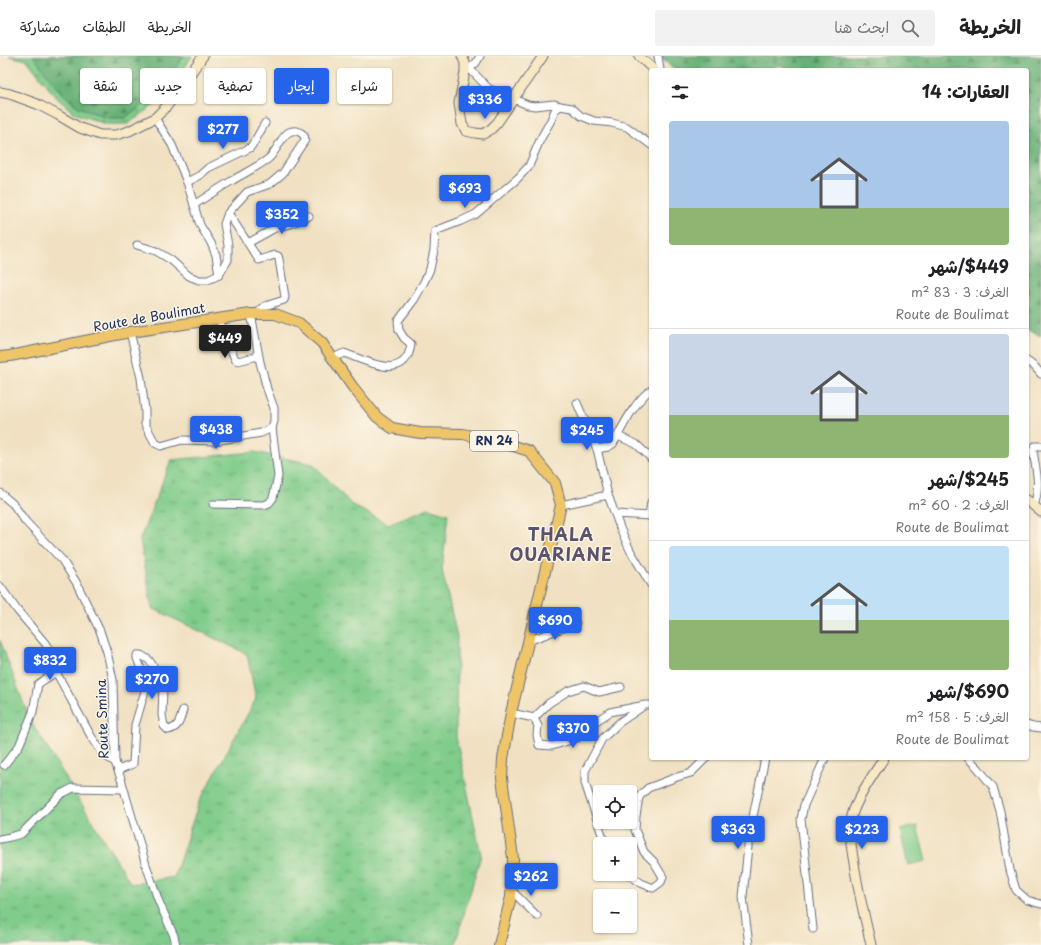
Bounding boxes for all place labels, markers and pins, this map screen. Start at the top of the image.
pin: $336 [461,86,509,120]
pin: $277 [199,116,247,150]
pin: $693 [441,175,489,209]
pin: $352 [258,201,306,235]
pin: $449 [201,325,249,359]
pin: $438 [192,416,240,450]
pin: $245 [563,417,611,451]
pin: $690 [531,607,579,641]
pin: $832 [26,647,74,681]
pin: $270 [128,666,176,700]
pin: $370 [549,715,597,749]
pin: $363 [714,816,762,850]
pin: $223 [838,816,886,850]
pin: $262 [507,863,555,897]

